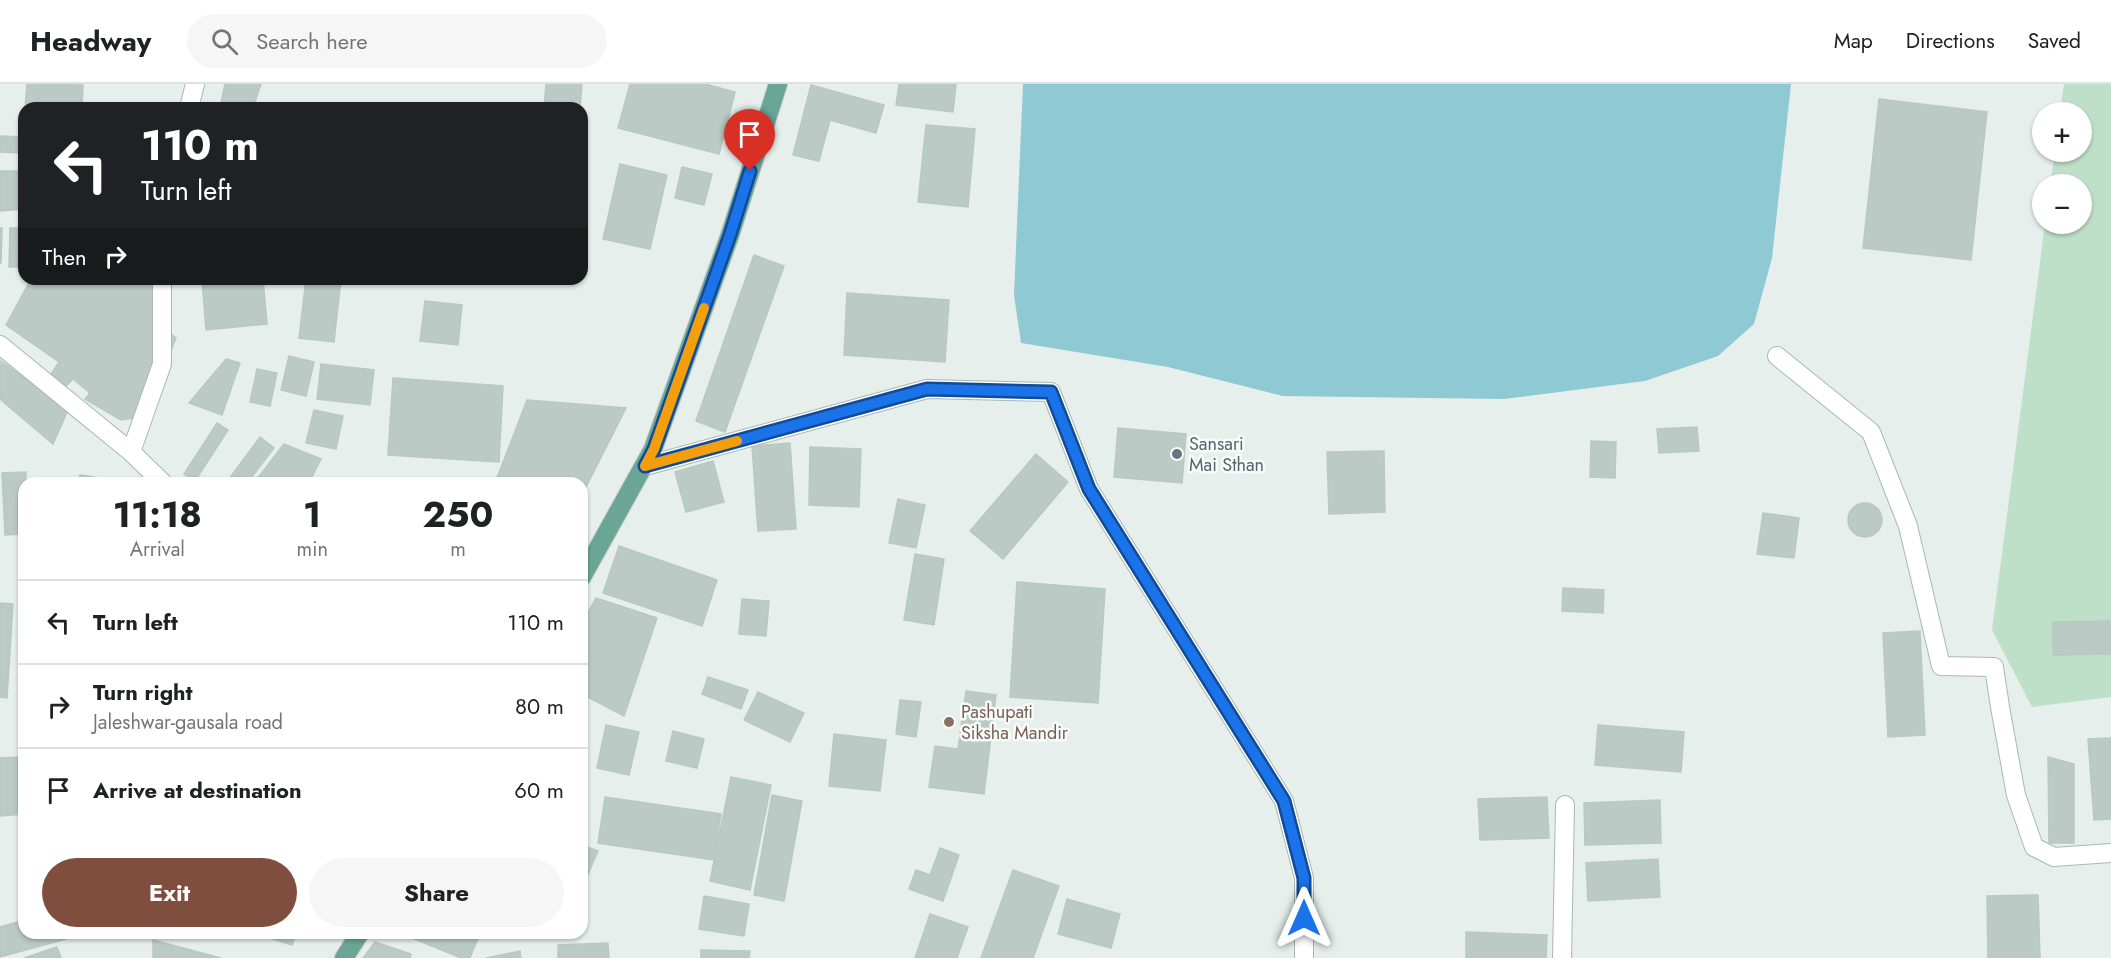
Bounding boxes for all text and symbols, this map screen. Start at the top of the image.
search box [187,14,607,68]
text: Headway [30,21,151,62]
icon: search [208,25,241,58]
text: Search here [256,25,368,57]
text: Map [1834,26,1873,56]
text: Directions [1906,26,1995,56]
text: Saved [2028,26,2081,56]
map controls [2032,102,2092,234]
button: + [2032,102,2092,162]
pin [724,109,775,171]
text: 110 m [141,115,259,176]
icon: arrive [733,118,766,151]
icon: left [42,126,120,204]
text: Turn left [141,171,231,210]
button: − [2032,174,2092,234]
icon: right [99,240,132,273]
text: Then [42,241,87,273]
place label: Sansari Mai Sthan [1189,431,1264,478]
marker: Sansari Mai Sthan [1170,447,1184,461]
text: 11:18 [113,488,202,540]
text: 1 [303,488,321,540]
text: 250 [423,488,493,540]
text: Arrival [130,535,185,564]
text: min [297,535,328,564]
text: m [450,535,466,564]
icon: left [42,606,75,639]
text: Turn left [93,606,178,638]
text: 110 m [507,606,564,638]
text: Turn right [93,676,193,708]
icon: right [42,690,75,723]
text: 80 m [515,690,564,722]
place label: Pashupati Siksha Mandir [961,699,1069,746]
text: Jaleshwar-gausala road [93,708,283,737]
marker: Pashupati Siksha Mandir [942,715,956,729]
icon: arrive [42,774,75,807]
text: Arrive at destination [93,774,302,806]
text: 60 m [514,774,564,806]
button: Exit [42,858,297,927]
button: Share [309,858,564,927]
position arrow [1272,886,1336,950]

